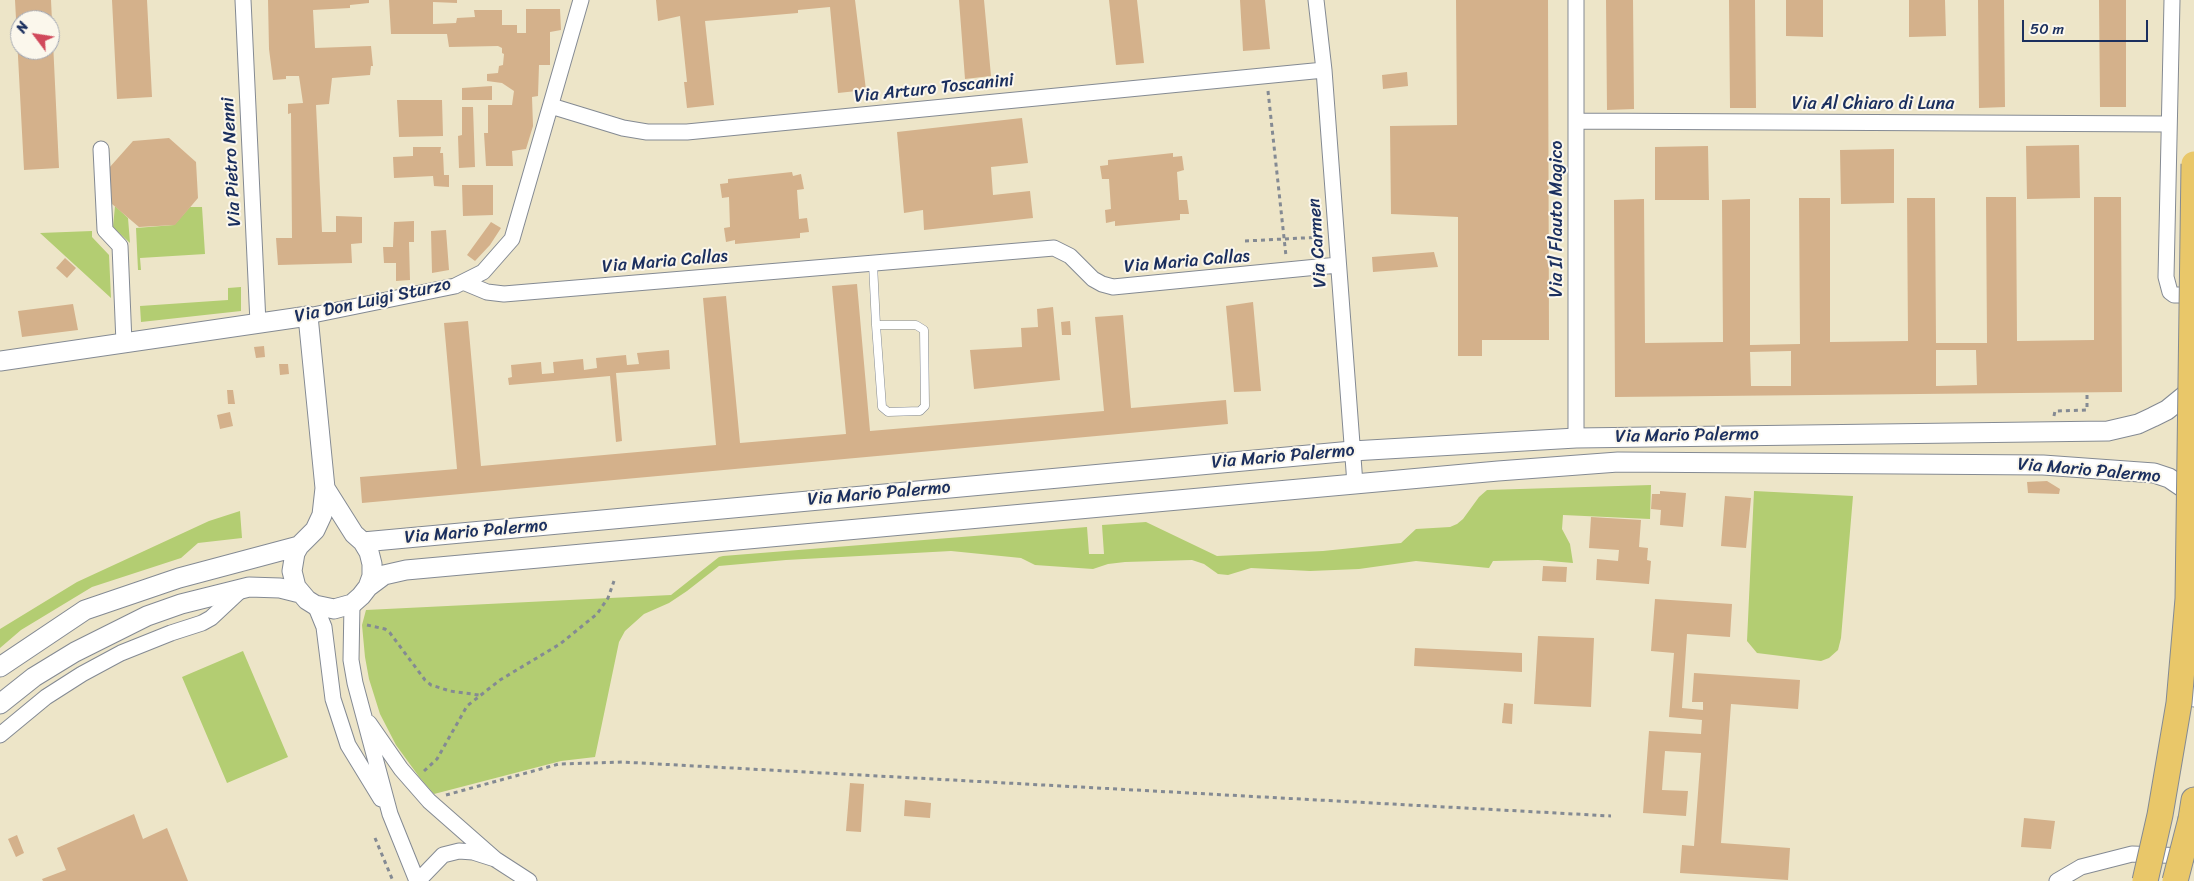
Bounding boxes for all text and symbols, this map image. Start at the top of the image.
north arrow [10,10,60,60]
scale bar [2024,10,2150,42]
text: 50 m [2030,16,2064,42]
text: N [9,17,36,38]
street label: Via Arturo Toscanini [853,70,1015,108]
street label: Via Al Chiaro di Luna [1792,93,1954,115]
street label: Via Pietro Nenni [218,97,246,227]
street label: Via Il Flauto Magico [1546,140,1568,298]
street label: Via Carmen [1304,197,1332,289]
street label: Via Maria Callas [601,246,729,278]
street label: Via Maria Callas [1123,246,1251,278]
street label: Via Don Luigi Sturzo [293,274,453,328]
street label: Via Mario Palermo [1615,424,1759,448]
street label: Via Mario Palermo [1211,440,1355,474]
street label: Via Mario Palermo [2017,454,2161,488]
street label: Via Mario Palermo [807,477,951,511]
street label: Via Mario Palermo [404,515,548,549]

